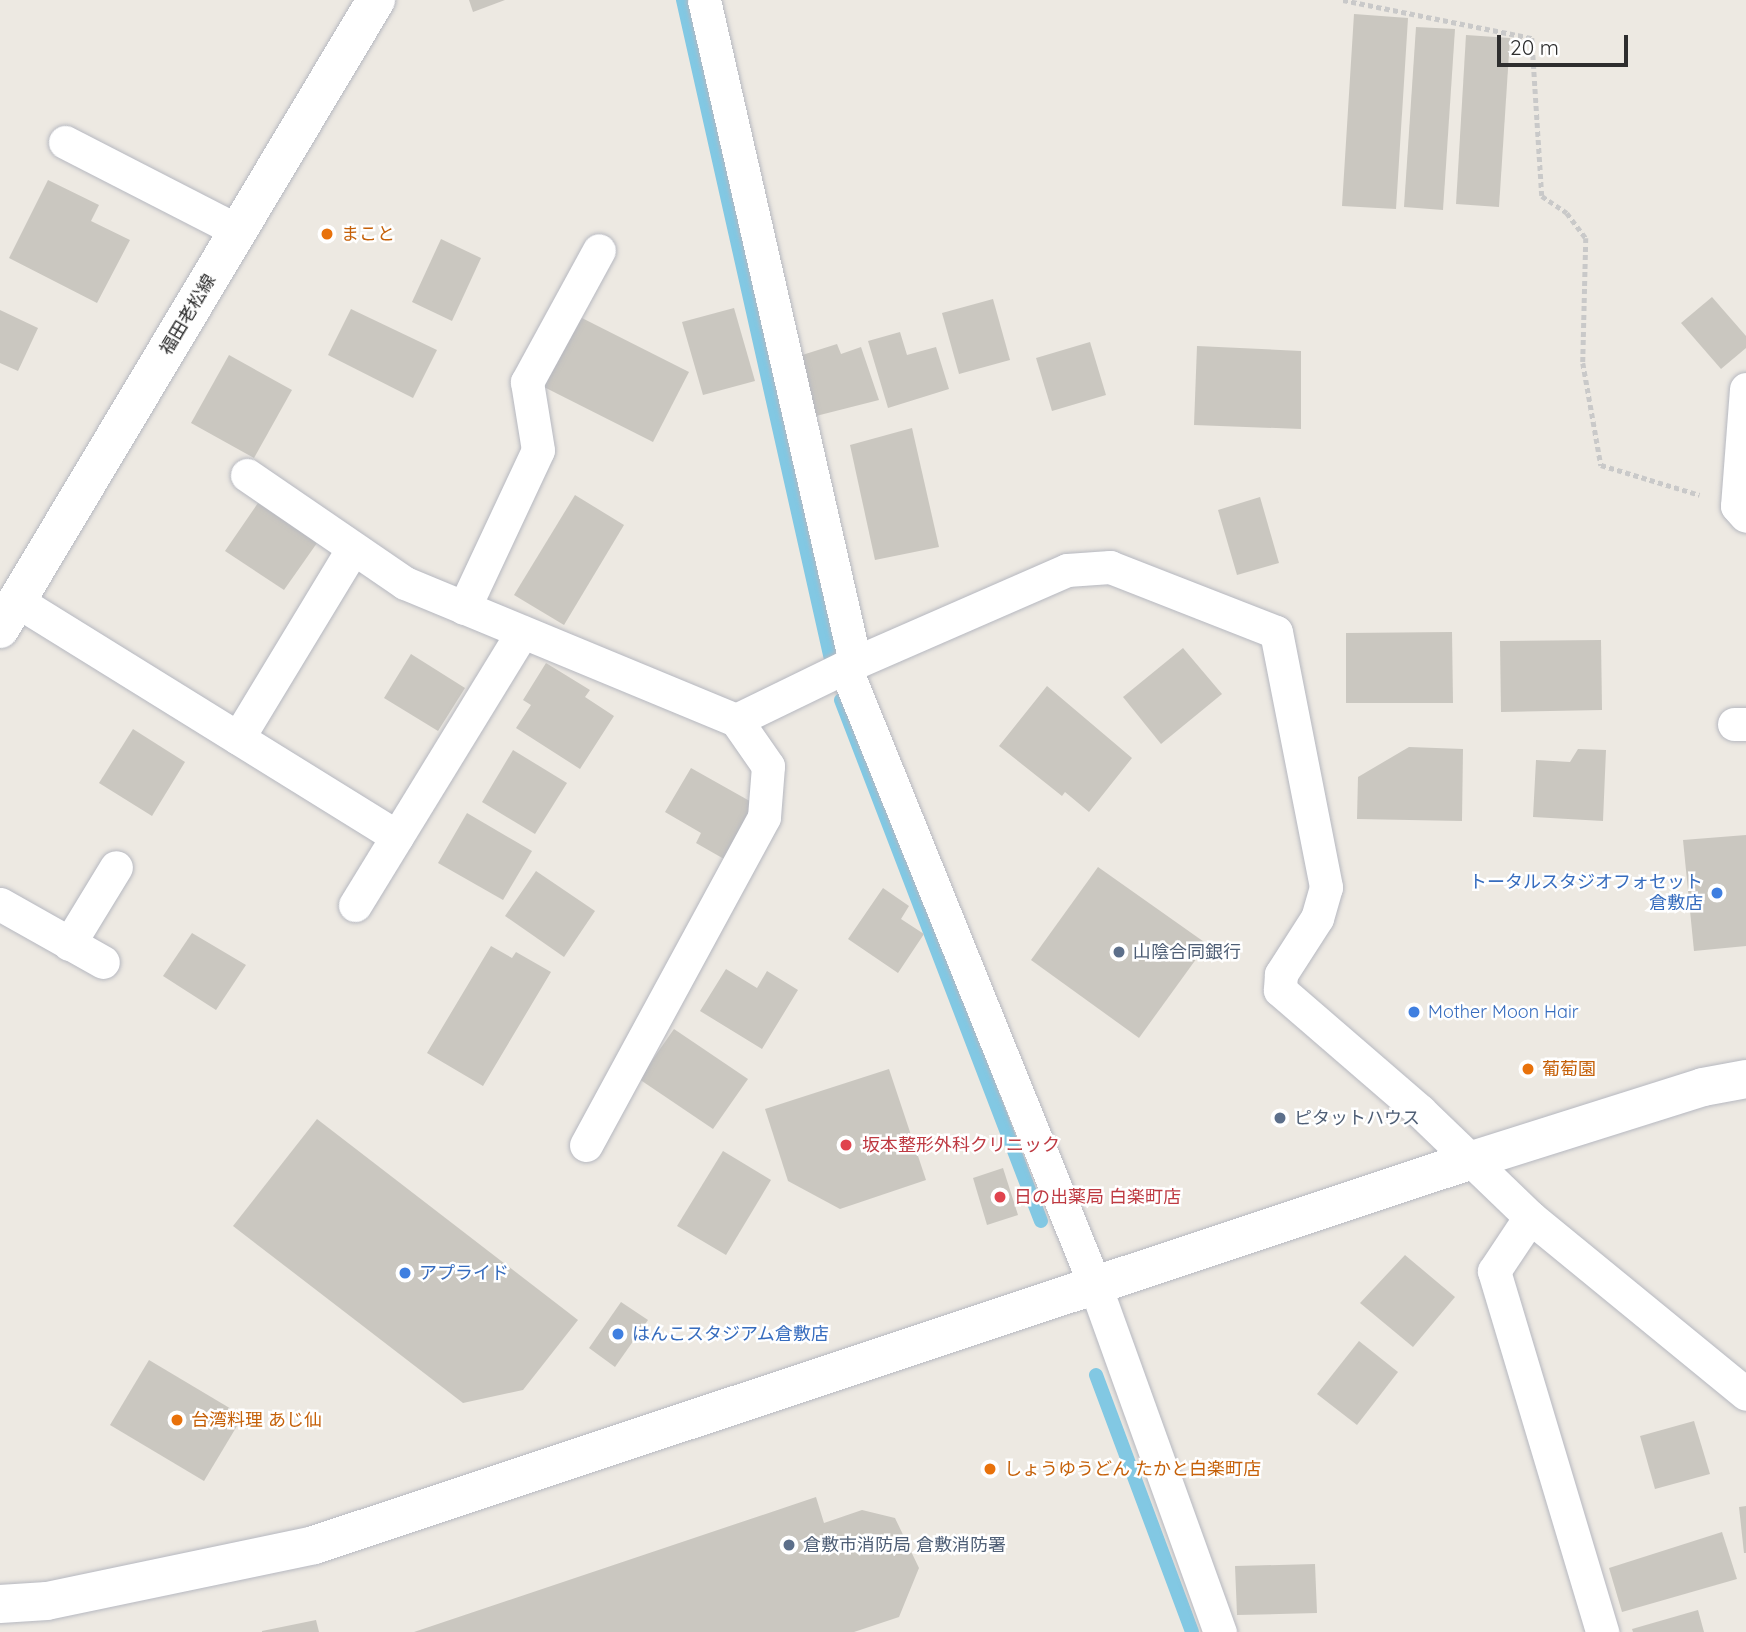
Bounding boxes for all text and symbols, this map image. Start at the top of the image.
scale bar [1501,21,1632,65]
text: 20 m [1510,34,1559,60]
place label: まこと [341,223,395,245]
marker: まこと [319,226,335,242]
street label: 福田老松線 [156,271,220,359]
place label: トータルスタジオフォセット 倉敷店 [1469,872,1703,914]
marker: トータルスタジオフォセット 倉敷店 [1709,885,1725,901]
place label: 山陰合同銀行 [1133,941,1241,963]
marker: 山陰合同銀行 [1111,944,1127,960]
place label: Mother Moon Hair [1428,1001,1579,1023]
marker: Mother Moon Hair [1406,1004,1422,1020]
place label: 葡萄園 [1542,1058,1596,1080]
marker: 葡萄園 [1520,1061,1536,1077]
place label: ピタットハウス [1294,1107,1420,1129]
marker: ピタットハウス [1272,1110,1288,1126]
place label: 坂本整形外科クリニック [862,1134,1060,1156]
marker: 坂本整形外科クリニック [836,1135,856,1155]
place label: 日の出薬局 白楽町店 [1014,1186,1181,1208]
marker: 日の出薬局 白楽町店 [992,1189,1008,1205]
place label: アプライド [419,1262,509,1284]
marker: アプライド [397,1265,413,1281]
place label: はんこスタジアム倉敷店 [632,1323,830,1345]
marker: はんこスタジアム倉敷店 [610,1326,626,1342]
place label: 台湾料理 あじ仙 [191,1409,322,1431]
marker: 台湾料理 あじ仙 [169,1412,185,1428]
place label: しょうゆうどん たかと白楽町店 [1004,1458,1261,1480]
marker: しょうゆうどん たかと白楽町店 [982,1461,998,1477]
place label: 倉敷市消防局 倉敷消防署 [803,1534,1006,1556]
marker: 倉敷市消防局 倉敷消防署 [781,1537,797,1553]

